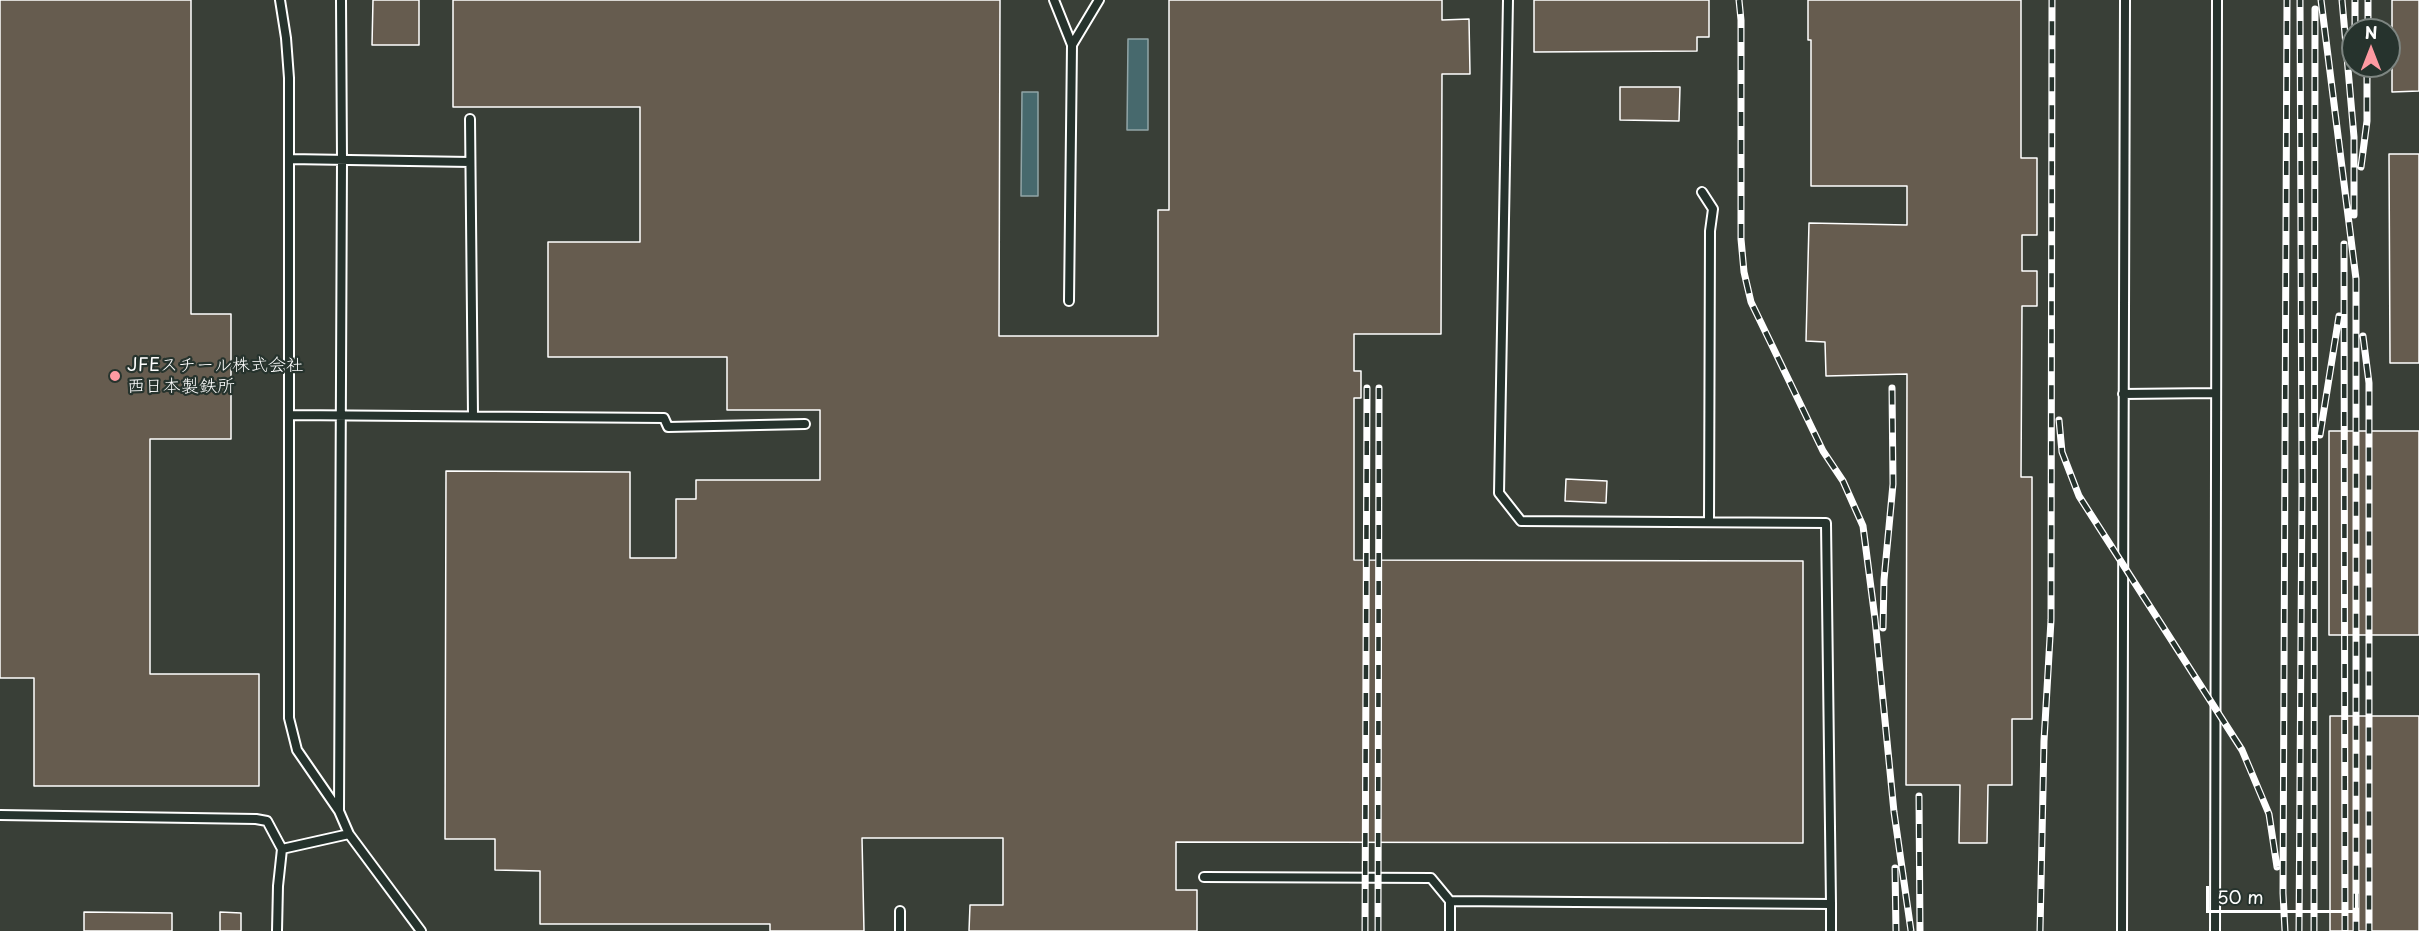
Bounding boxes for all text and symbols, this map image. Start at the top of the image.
north arrow [2341,18,2401,78]
text: N [2365,20,2377,44]
place label: JFEスチール株式会社 西日本製鉄所 [127,355,304,398]
marker: JFEスチール株式会社 西日本製鉄所 [108,369,122,383]
scale bar [2209,874,2360,912]
text: 50 m [2217,883,2264,910]

